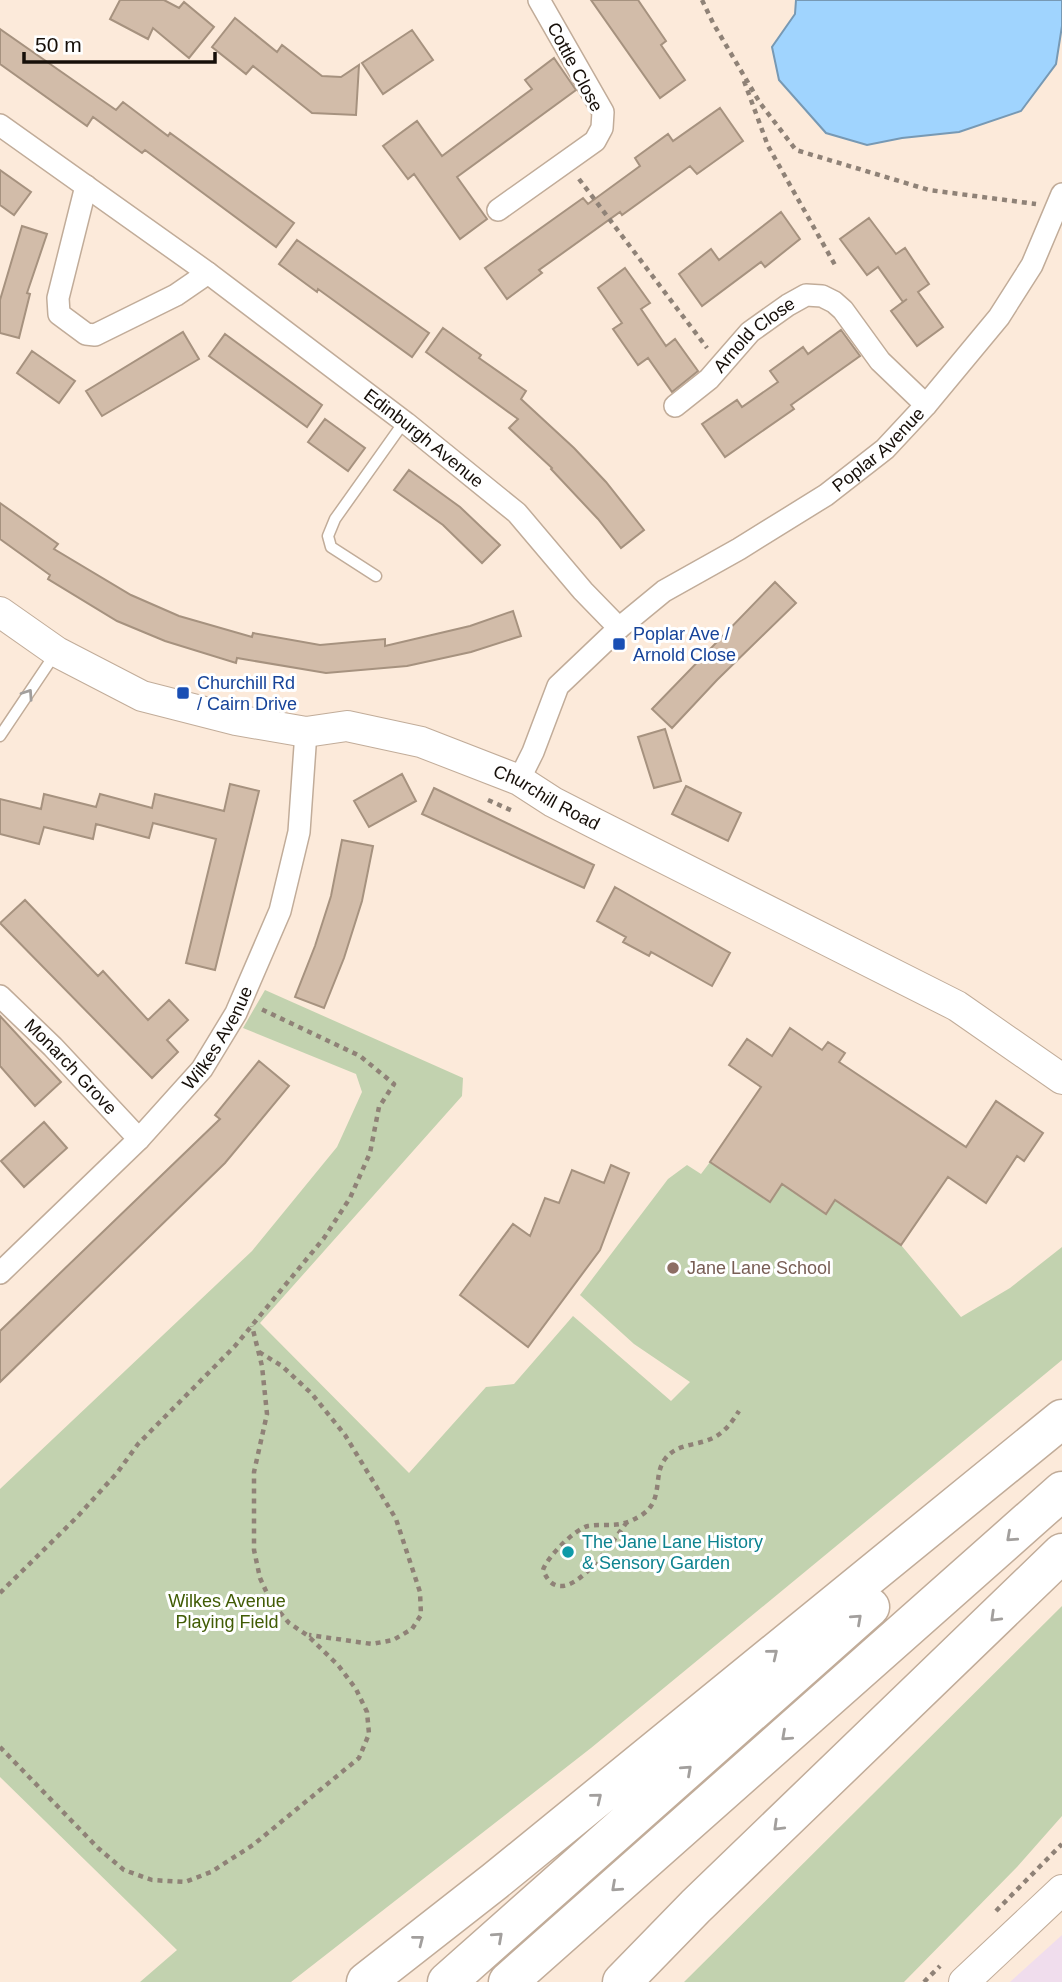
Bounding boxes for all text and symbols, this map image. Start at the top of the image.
street label: Cottle Close [543,19,607,115]
scale bar [24,21,215,65]
text: 50 m [35,33,82,56]
street label: Arnold Close [709,293,798,377]
street label: Edinburgh Avenue [360,385,487,492]
street label: Poplar Avenue [828,403,928,496]
place label: Poplar Ave / Arnold Close [633,624,736,665]
marker: Poplar Ave / Arnold Close [611,636,627,652]
place label: Churchill Rd / Cairn Drive [197,673,297,714]
marker: Churchill Rd / Cairn Drive [175,685,191,701]
one-way arrow [20,689,32,702]
street label: Churchill Road [490,761,603,834]
street label: Wilkes Avenue [178,983,256,1094]
street label: Monarch Grove [20,1015,121,1118]
place label: Jane Lane School [687,1258,831,1278]
marker: Jane Lane School [665,1260,681,1276]
one-way arrow [1007,1528,1020,1541]
place label: The Jane Lane History & Sensory Garden [582,1532,763,1573]
marker: The Jane Lane History & Sensory Garden [560,1544,576,1560]
park label: Wilkes Avenue Playing Field [168,1591,286,1632]
one-way arrow [990,1609,1003,1622]
one-way arrow [849,1615,862,1627]
one-way arrow [765,1650,778,1662]
one-way arrow [781,1728,794,1740]
one-way arrow [679,1765,692,1778]
one-way arrow [589,1793,601,1806]
one-way arrow [774,1818,787,1831]
one-way arrow [611,1879,624,1891]
one-way arrow [490,1933,503,1945]
one-way arrow [412,1935,424,1948]

